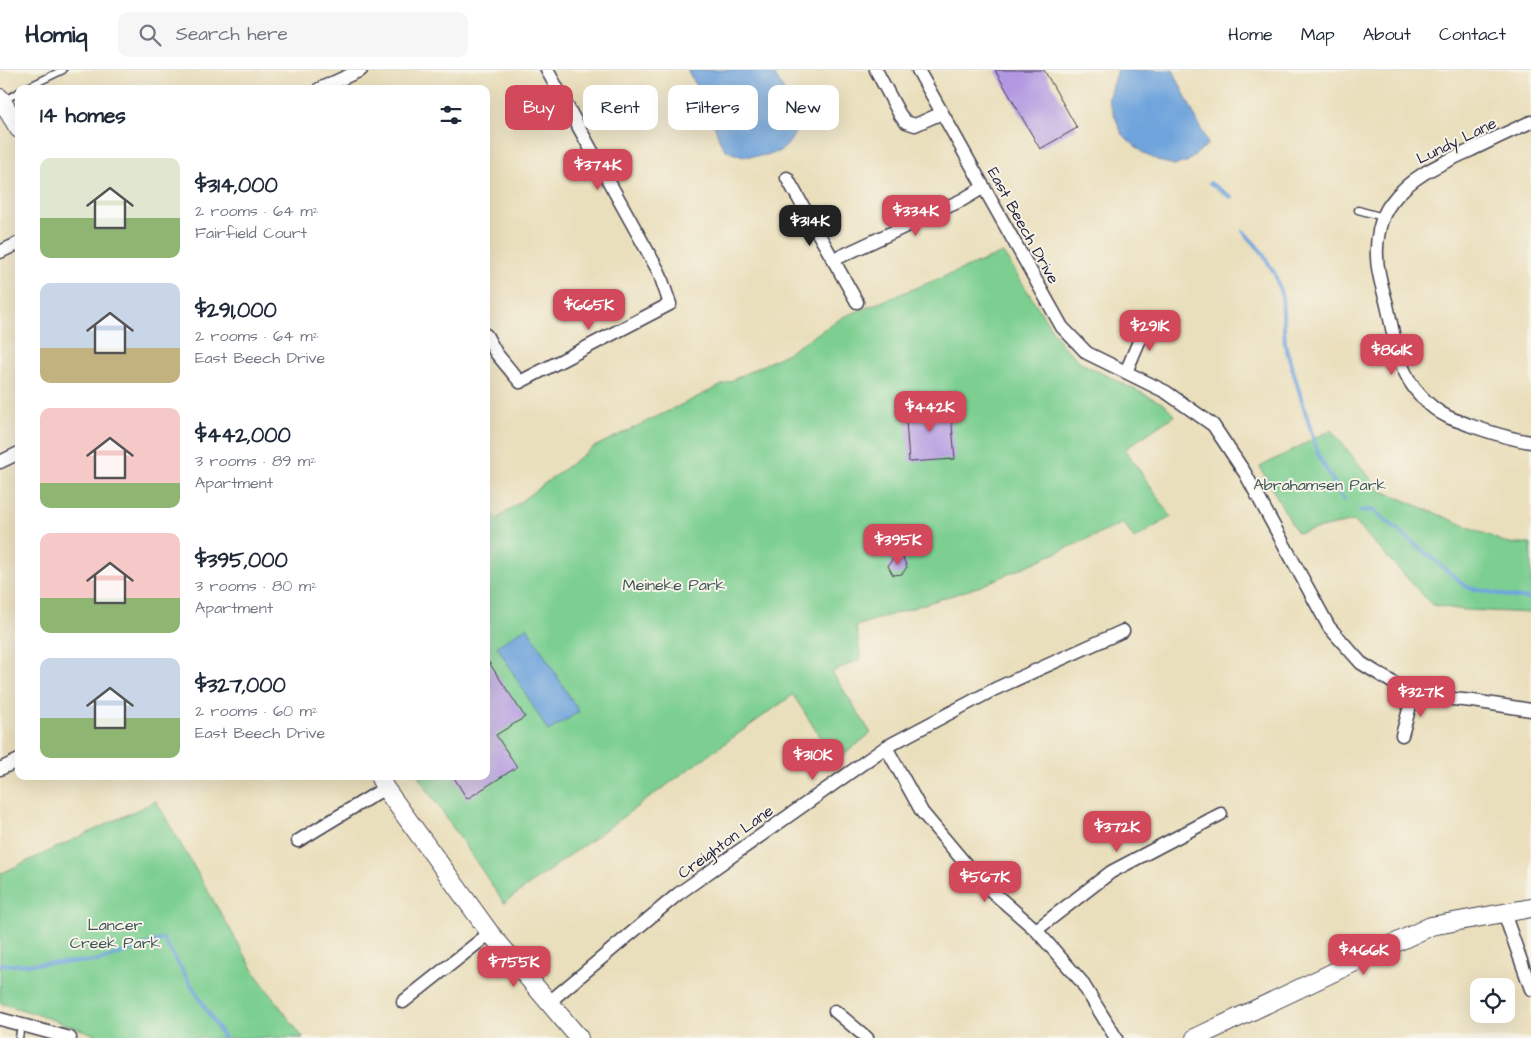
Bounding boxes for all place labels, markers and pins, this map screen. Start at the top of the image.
pin: $374K [563,148,633,191]
pin: $334K [881,194,951,237]
pin: $314K [775,204,845,247]
pin: $665K [554,288,624,331]
pin: $291K [1115,310,1185,352]
pin: $861K [1357,334,1427,376]
pin: $442K [895,390,965,433]
pin: $395K [863,524,933,566]
pin: $327K [1386,676,1456,718]
pin: $310K [778,738,848,781]
pin: $372K [1082,810,1152,853]
pin: $567K [950,860,1020,903]
pin: $466K [1329,934,1399,976]
pin: $755K [479,946,549,988]

